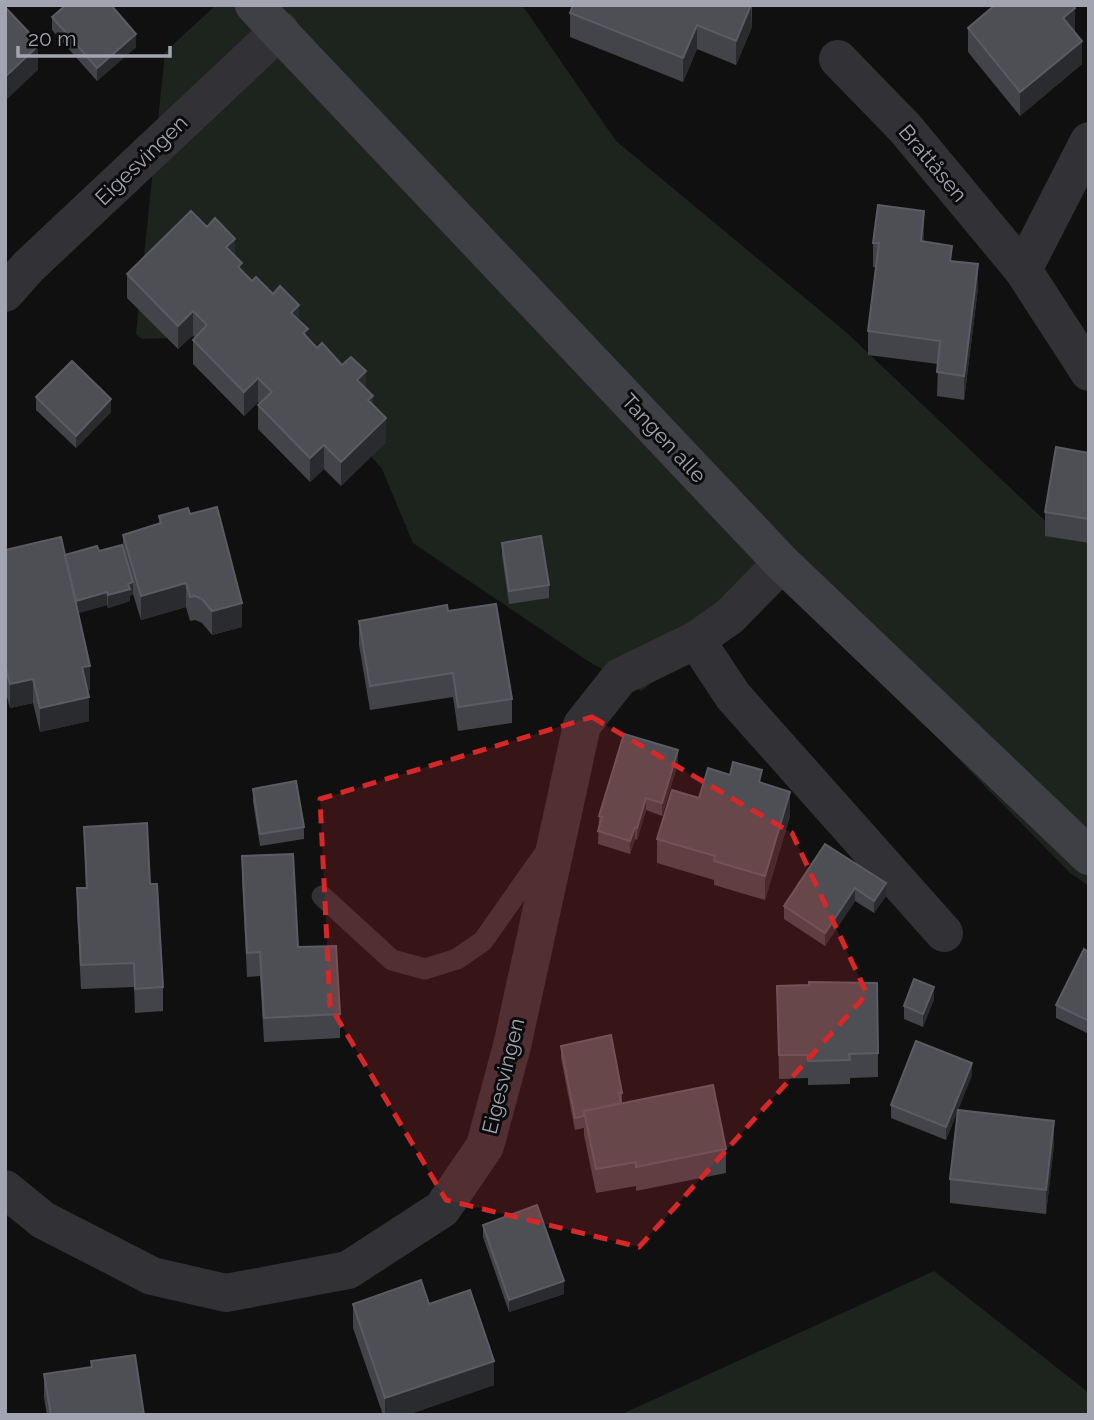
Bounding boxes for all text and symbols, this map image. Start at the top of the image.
scale bar [18,14,170,58]
text: 20 m [28,26,76,51]
street label: Eigesvingen [90,110,192,210]
street label: Brattåsen [894,119,972,207]
street label: Tangen alle [617,388,711,488]
street label: Eigesvingen [477,1016,529,1136]

